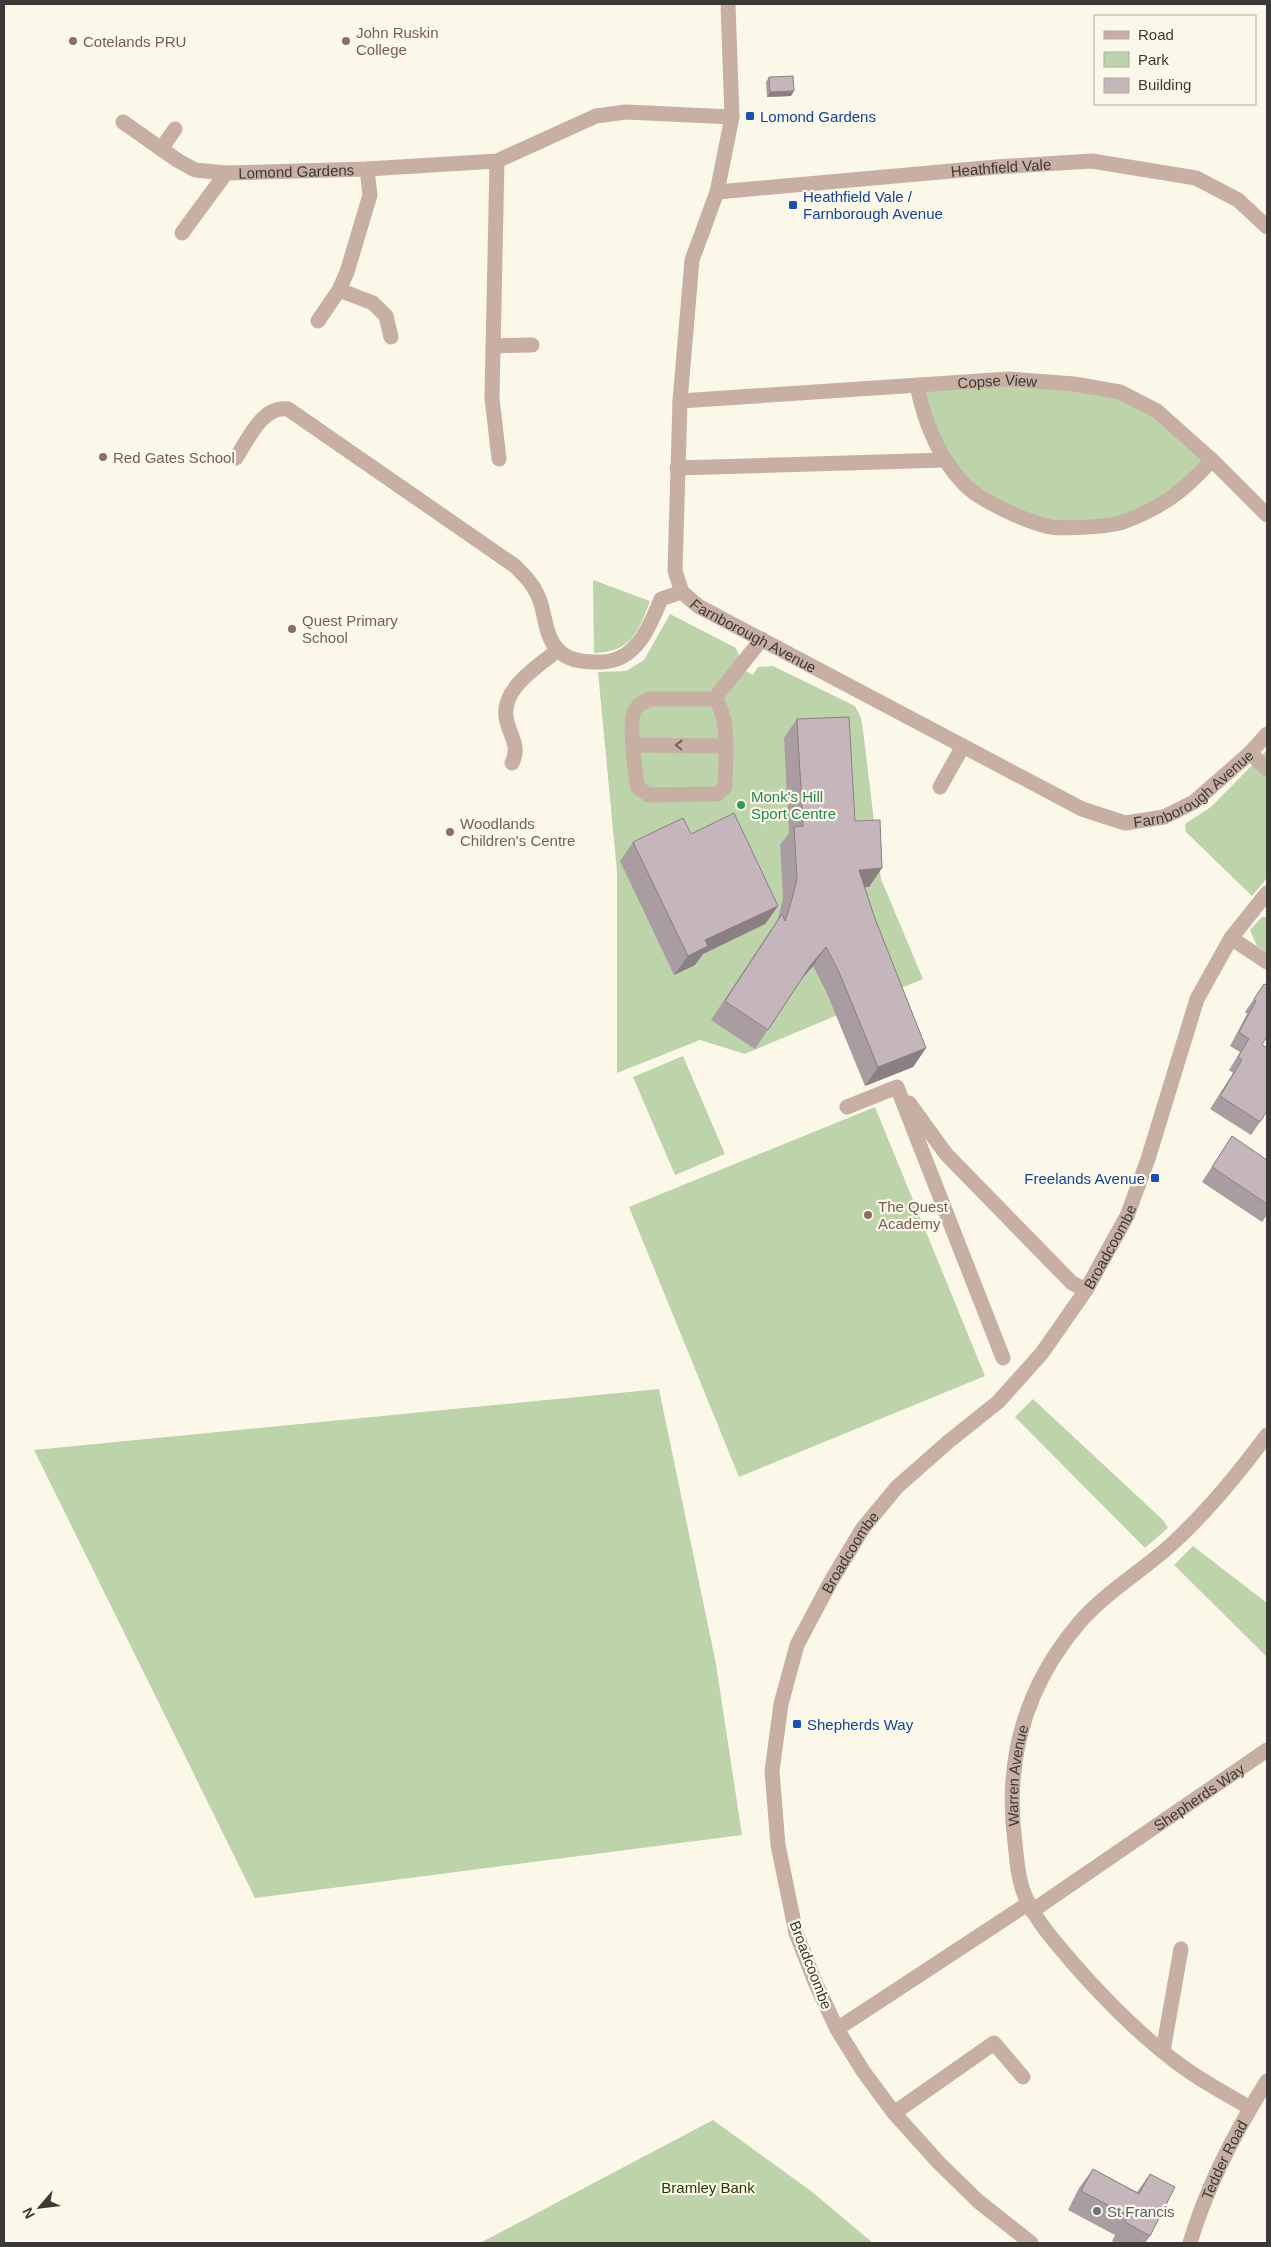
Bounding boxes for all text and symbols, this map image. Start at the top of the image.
legend [1094,15,1256,105]
place label: John Ruskin College [356,24,439,58]
text: Road [1138,26,1174,43]
place label: Cotelands PRU [83,33,186,50]
marker: Cotelands PRU [67,35,79,47]
marker: John Ruskin College [340,35,352,47]
text: Park [1138,51,1169,68]
text: Building [1138,76,1191,93]
place label: Lomond Gardens [760,108,876,125]
marker: Lomond Gardens [744,110,756,122]
street label: Heathfield Vale [950,155,1052,180]
street label: Lomond Gardens [238,161,354,181]
place label: Heathfield Vale / Farnborough Avenue [803,188,943,222]
marker: Heathfield Vale / Farnborough Avenue [787,199,799,211]
street label: Copse View [957,370,1038,391]
place label: Red Gates School [113,449,235,466]
marker: Red Gates School [97,451,109,463]
street label: Farnborough Avenue [687,595,820,676]
place label: Quest Primary School [302,612,398,646]
marker: Quest Primary School [286,623,298,635]
one-way arrow [675,740,682,750]
street label: Farnborough Avenue [1132,746,1256,830]
place label: Monk's Hill Sport Centre [751,788,836,822]
marker: Monk's Hill Sport Centre [735,799,747,811]
place label: Woodlands Children's Centre [460,815,575,849]
marker: Woodlands Children's Centre [444,826,456,838]
place label: Freelands Avenue [1024,1170,1145,1187]
marker: Freelands Avenue [1149,1172,1161,1184]
place label: The Quest Academy [878,1198,949,1232]
street label: Broadcoombe [1080,1202,1139,1292]
marker: The Quest Academy [862,1209,874,1221]
street label: Broadcoombe [818,1508,882,1596]
place label: Shepherds Way [807,1716,914,1733]
marker: Shepherds Way [791,1718,803,1730]
street label: Warren Avenue [1004,1723,1031,1827]
street label: Shepherds Way [1150,1760,1248,1834]
street label: Broadcoombe [786,1918,836,2012]
street label: Tedder Road [1198,2117,1250,2202]
park label: Bramley Bank [661,2179,755,2196]
north arrow [15,2182,65,2232]
place label: St Francis [1107,2203,1175,2220]
text: N [19,2205,38,2221]
marker: St Francis [1091,2205,1103,2217]

